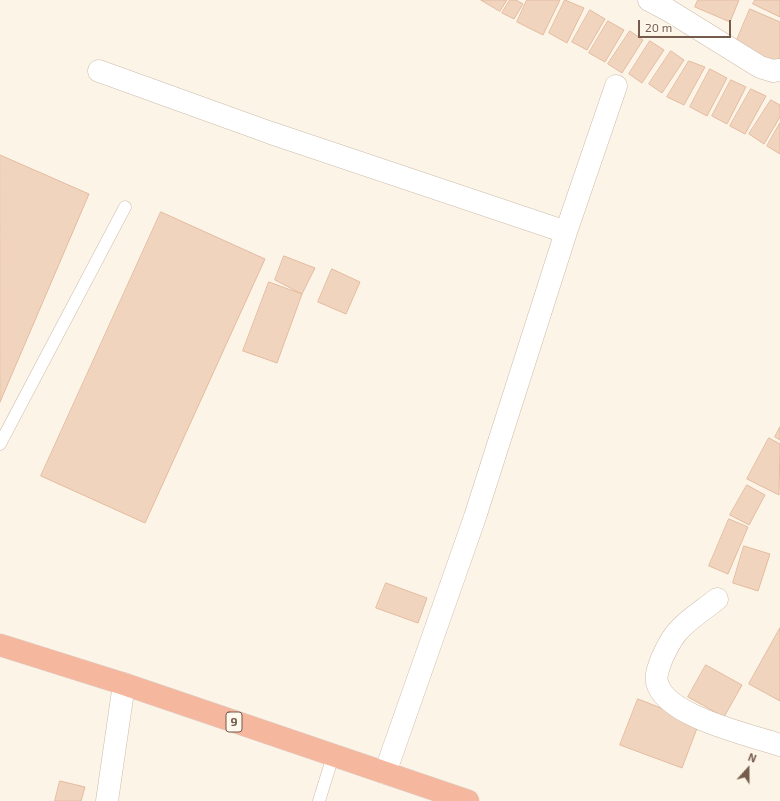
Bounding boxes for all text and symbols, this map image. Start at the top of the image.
scale bar [640,12,733,38]
text: 20 m [645,20,672,34]
road number: 9 [226,712,242,732]
north arrow [728,749,768,789]
text: N [746,750,759,765]

